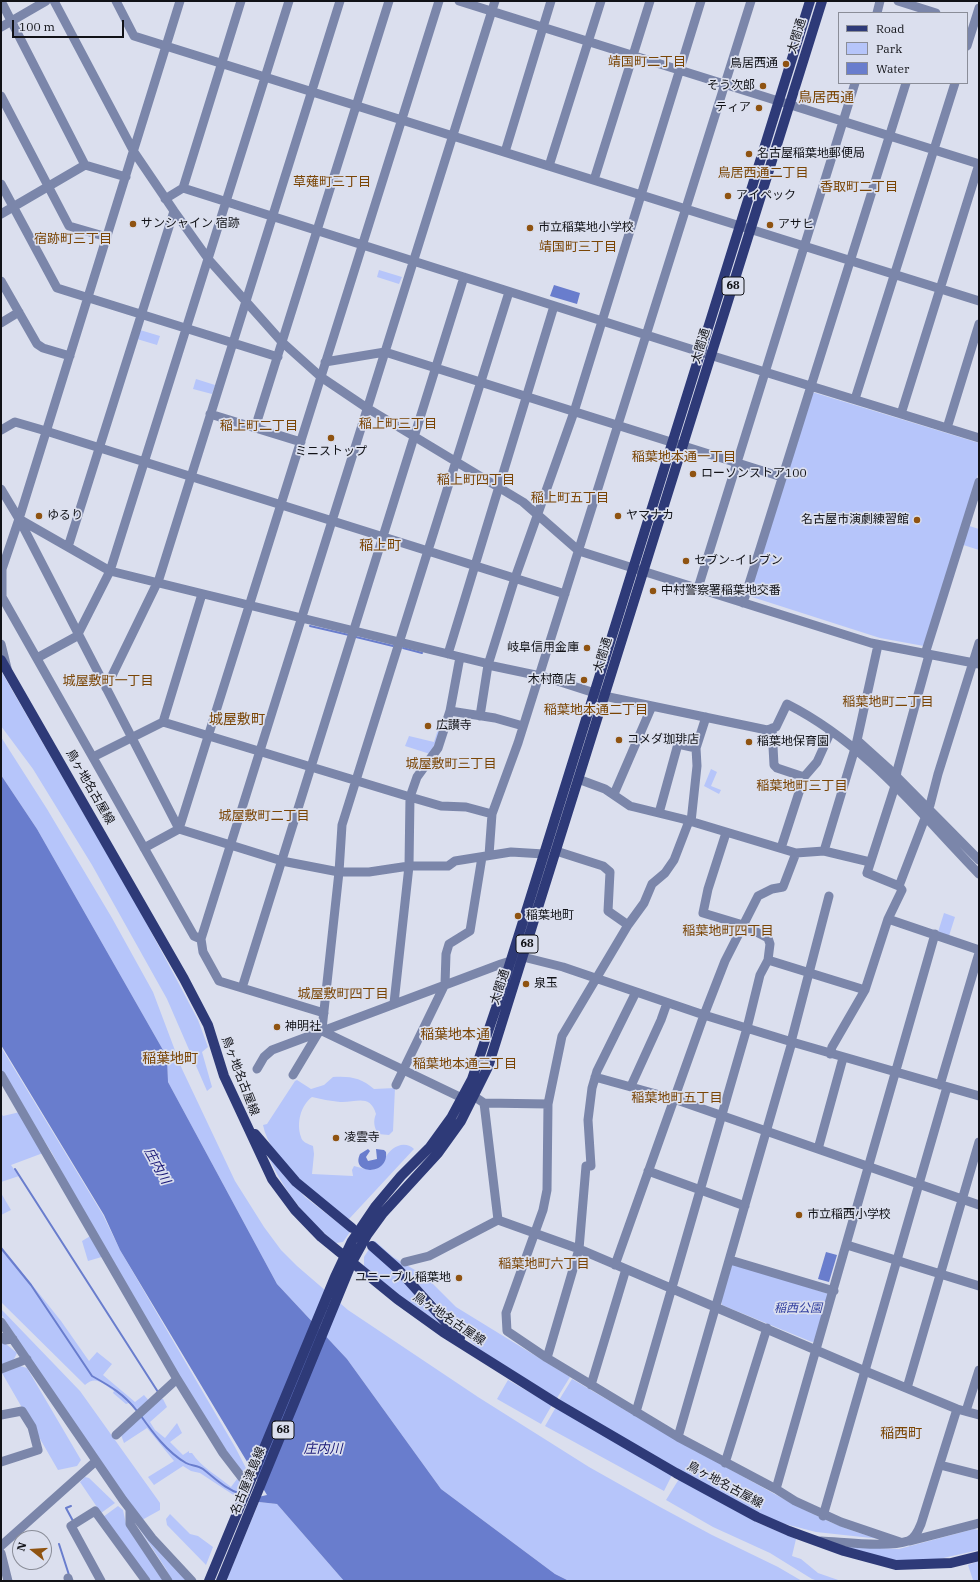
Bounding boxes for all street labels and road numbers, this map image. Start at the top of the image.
street label: 太閤通 [785,17,809,55]
road number: 68 [722,277,744,295]
street label: 太閤通 [689,327,713,365]
street label: 太閤通 [591,636,615,674]
street label: 鳥ヶ地名古屋線 [63,747,117,827]
road number: 68 [516,935,538,953]
street label: 太閤通 [488,968,512,1006]
street label: 鳥ヶ地名古屋線 [218,1034,262,1118]
street label: 鳥ヶ地名古屋線 [410,1290,488,1348]
road number: 68 [272,1421,294,1439]
street label: 名古屋津島線 [228,1445,268,1517]
street label: 鳥ヶ地名古屋線 [685,1459,765,1511]

